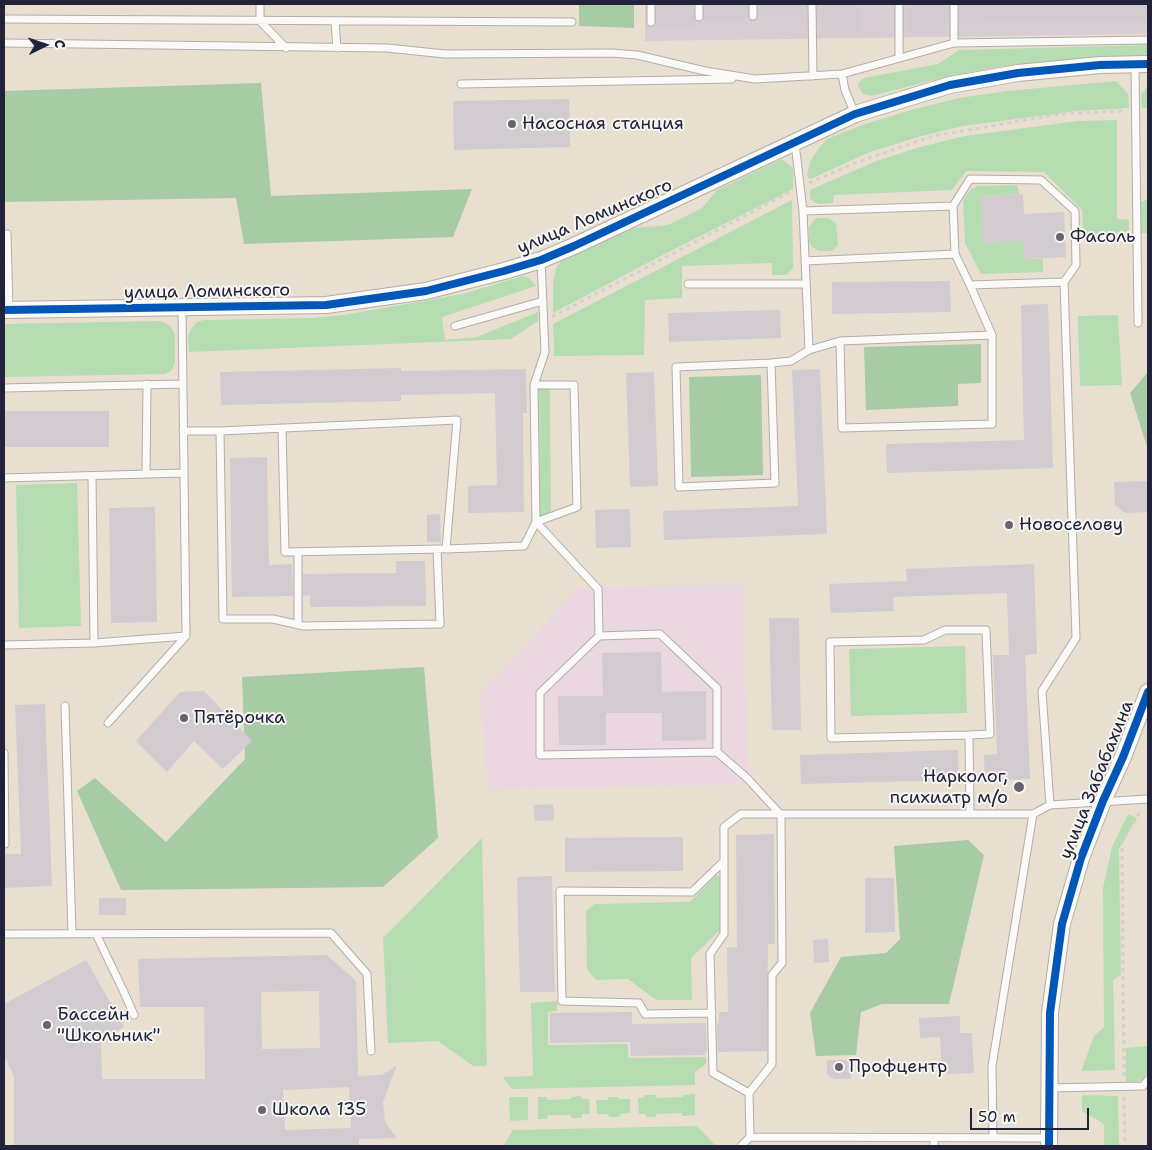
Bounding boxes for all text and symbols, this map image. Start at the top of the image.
north arrow [20,20,70,70]
text: С [51,39,69,49]
place label: Насосная станция [522,113,684,135]
marker: Насосная станция [506,118,518,130]
street label: улица Ломинского [514,175,676,259]
place label: Фасоль [1070,226,1135,248]
marker: Фасоль [1054,231,1066,243]
street label: улица Ломинского [124,280,290,304]
place label: Новоселову [1019,514,1123,536]
marker: Новоселову [1003,519,1015,531]
street label: улица Забабахина [1055,698,1139,862]
place label: Пятёрочка [194,707,285,729]
marker: Пятёрочка [178,712,190,724]
place label: Нарколог, психиатр м/о [890,766,1008,809]
marker: Нарколог, психиатр м/о [1012,780,1026,794]
place label: Бассейн "Школьник" [57,1004,161,1046]
marker: Бассейн "Школьник" [41,1019,53,1031]
place label: Профцентр [849,1056,947,1078]
marker: Профцентр [833,1061,845,1073]
scale bar [972,1098,1091,1130]
place label: Школа 135 [272,1099,366,1121]
marker: Школа 135 [256,1104,268,1116]
text: 50 m [978,1107,1016,1127]

